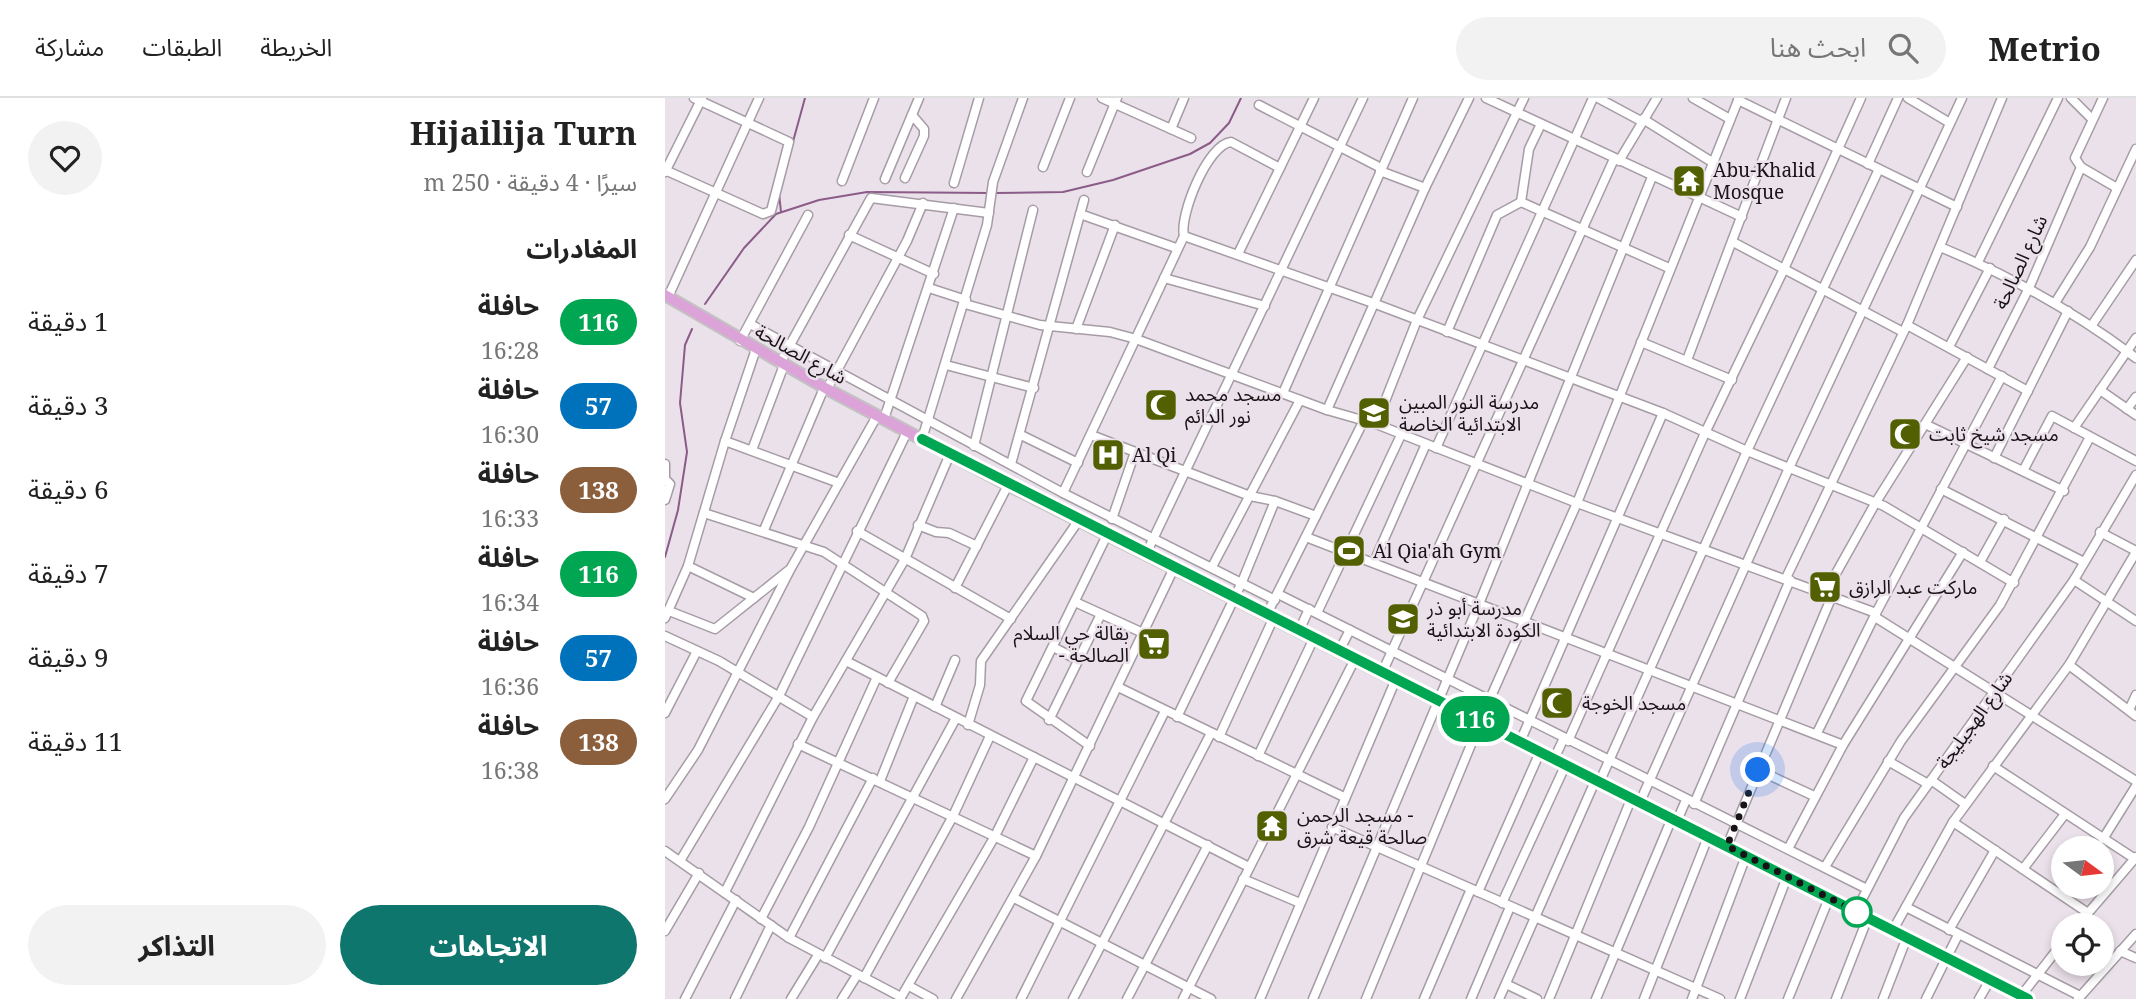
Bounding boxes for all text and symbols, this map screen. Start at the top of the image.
search box [1456,17,1946,80]
text: Metrio [1988,26,2101,71]
text: ابحث هنا [1770,29,1866,65]
icon: search [1884,29,1922,67]
text: مشاركة [35,30,104,63]
text: الطبقات [142,30,222,63]
text: الخريطة [260,30,332,63]
text: Hijailija Turn [410,110,637,155]
button: heart [28,121,102,195]
place label: Abu-Khalid Mosque [1713,157,1816,205]
temple icon: Abu-Khalid Mosque [1670,162,1708,200]
text: سيرًا · 4 دقيقة · 250 m [423,166,637,198]
street label: شارع الصالحة [1987,211,2054,314]
text: المغادرات [526,230,637,266]
text: حافلة [478,287,539,323]
text: 1 دقيقة [28,303,109,339]
text: 116 [578,305,619,338]
street label: شارع الصالحة [750,318,852,391]
text: 16:28 [481,334,539,366]
text: حافلة [478,371,539,407]
place label: مسجد محمد نور الدائم [1185,381,1281,431]
mosque icon: مسجد محمد نور الدائم [1142,386,1180,424]
text: 3 دقيقة [28,387,109,423]
text: 57 [585,389,612,422]
place label: مدرسة النور المبين الابتدائية الخاصة [1399,389,1539,437]
school or university icon: مدرسة النور المبين الابتدائية الخاصة [1355,394,1393,432]
mosque icon: مسجد شيخ ثابت [1886,415,1924,453]
text: 16:30 [481,418,539,450]
place label: مسجد شيخ ثابت [1929,421,2059,449]
hospital icon: Al Qi [1089,436,1127,474]
place label: Al Qi [1132,442,1176,468]
text: حافلة [478,455,539,491]
text: 6 دقيقة [28,471,109,507]
text: 138 [578,473,619,506]
text: 16:33 [481,502,539,534]
sports icon: Al Qia'ah Gym [1330,532,1368,570]
place label: Al Qia'ah Gym [1373,538,1502,564]
text: حافلة [478,539,539,575]
text: 7 دقيقة [28,555,109,591]
text: 116 [578,557,619,590]
supermarket icon: ماركت عبد الرازق [1806,568,1844,606]
place label: ماركت عبد الرازق [1849,574,1978,600]
text: 16:34 [481,586,539,618]
place label: مدرسة أبو ذر الكودة الابتدائية [1426,595,1541,643]
school or university icon: مدرسة أبو ذر الكودة الابتدائية [1384,600,1422,638]
place label: بقالة حي السلام - الصالحة [1014,620,1129,668]
text: حافلة [478,623,539,659]
supermarket icon: بقالة حي السلام - الصالحة [1135,625,1173,663]
text: 9 دقيقة [28,639,109,675]
text: 57 [585,641,612,674]
street label: شارع الهجيليجة [1930,666,2019,775]
text: 16:36 [481,670,539,702]
mosque icon: مسجد الخوجة [1538,684,1576,722]
place label: مسجد الخوجة [1582,690,1686,716]
line badge: 116 [1435,696,1515,742]
text: 116 [1455,702,1495,735]
text: حافلة [478,707,539,743]
text: 11 دقيقة [28,723,123,759]
text: 138 [578,725,619,758]
your location [1740,752,1775,787]
text: 16:38 [481,754,539,786]
place label: مسجد الرحمن - صالحة قيعة شرق [1297,802,1427,850]
temple icon: مسجد الرحمن - صالحة قيعة شرق [1253,807,1291,845]
north arrow [2051,836,2114,900]
map controls [2051,836,2114,976]
unlabelled marker [1842,897,1872,927]
button: التذاكر [28,905,326,985]
button: الاتجاهات [340,905,637,985]
button: locate [2051,913,2114,976]

